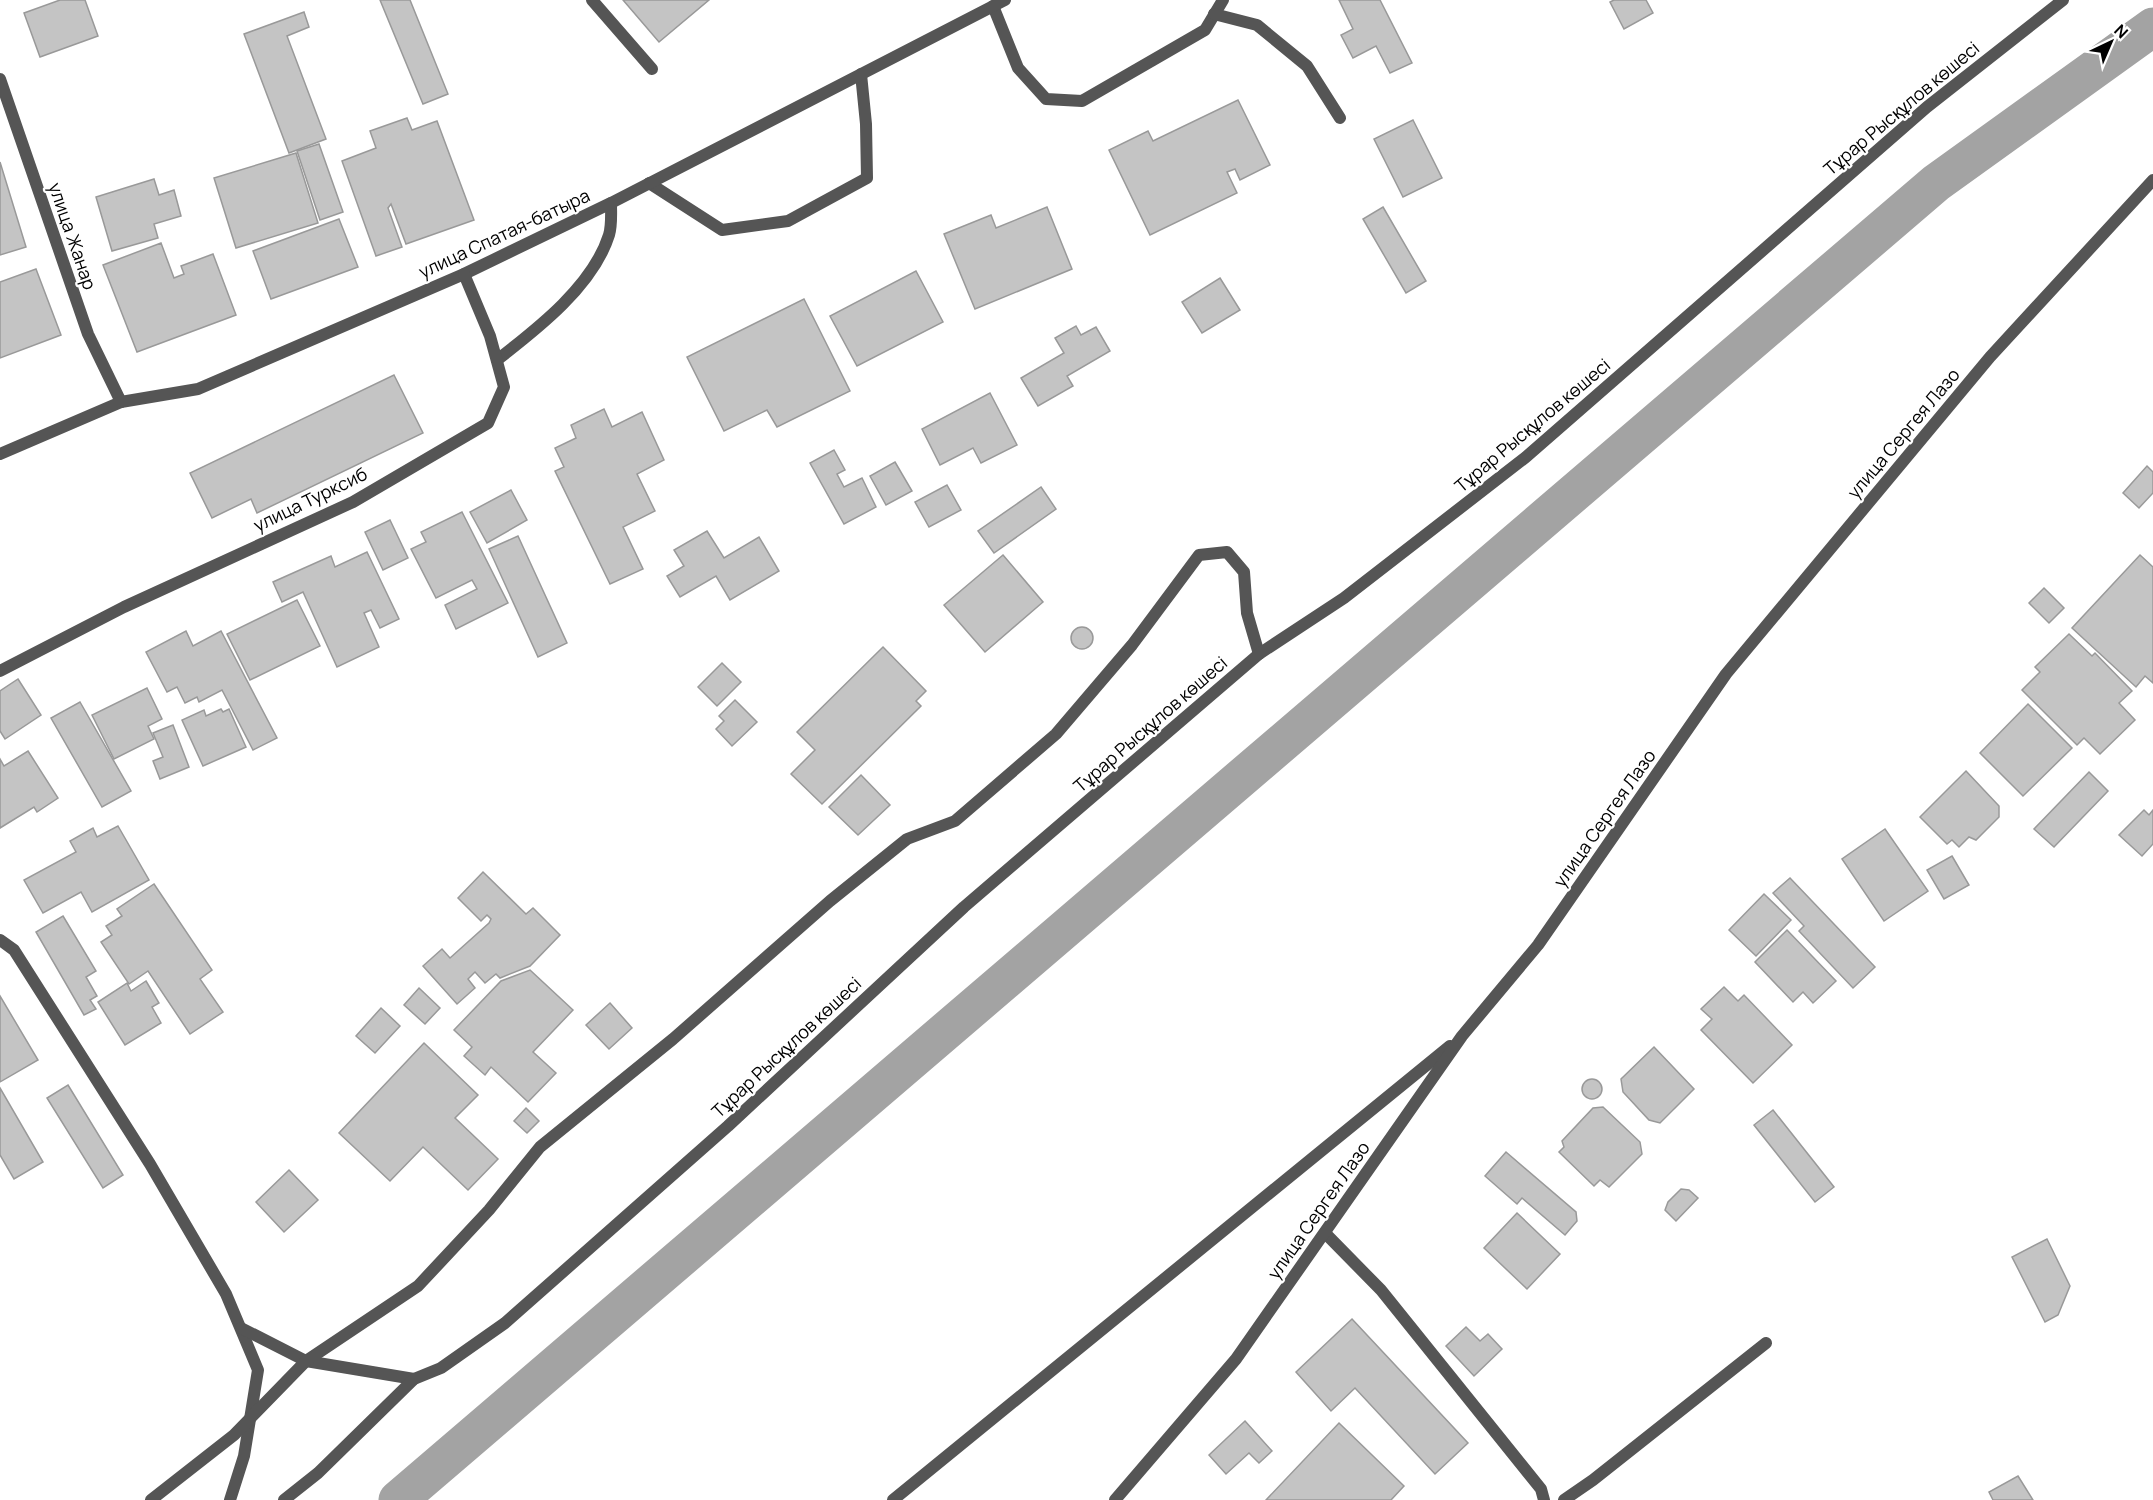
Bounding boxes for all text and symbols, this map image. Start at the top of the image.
north arrow [2081,12,2141,72]
text: N [2110,19,2133,43]
street label: Тұрар Рысқұлов көшесі [1818,36,1984,180]
street label: улица Жанар [43,179,103,293]
street label: улица Спатая-батыра [415,183,593,283]
street label: Тұрар Рысқұлов көшесі [1449,353,1615,497]
street label: улица Сергея Лазо [1841,363,1965,503]
street label: улица Турксиб [249,461,371,537]
street label: Тұрар Рысқұлов көшесі [1068,651,1232,797]
street label: улица Сергея Лазо [1547,744,1661,892]
street label: Тұрар Рысқұлов көшесі [706,971,866,1123]
street label: улица Сергея Лазо [1261,1136,1375,1284]

